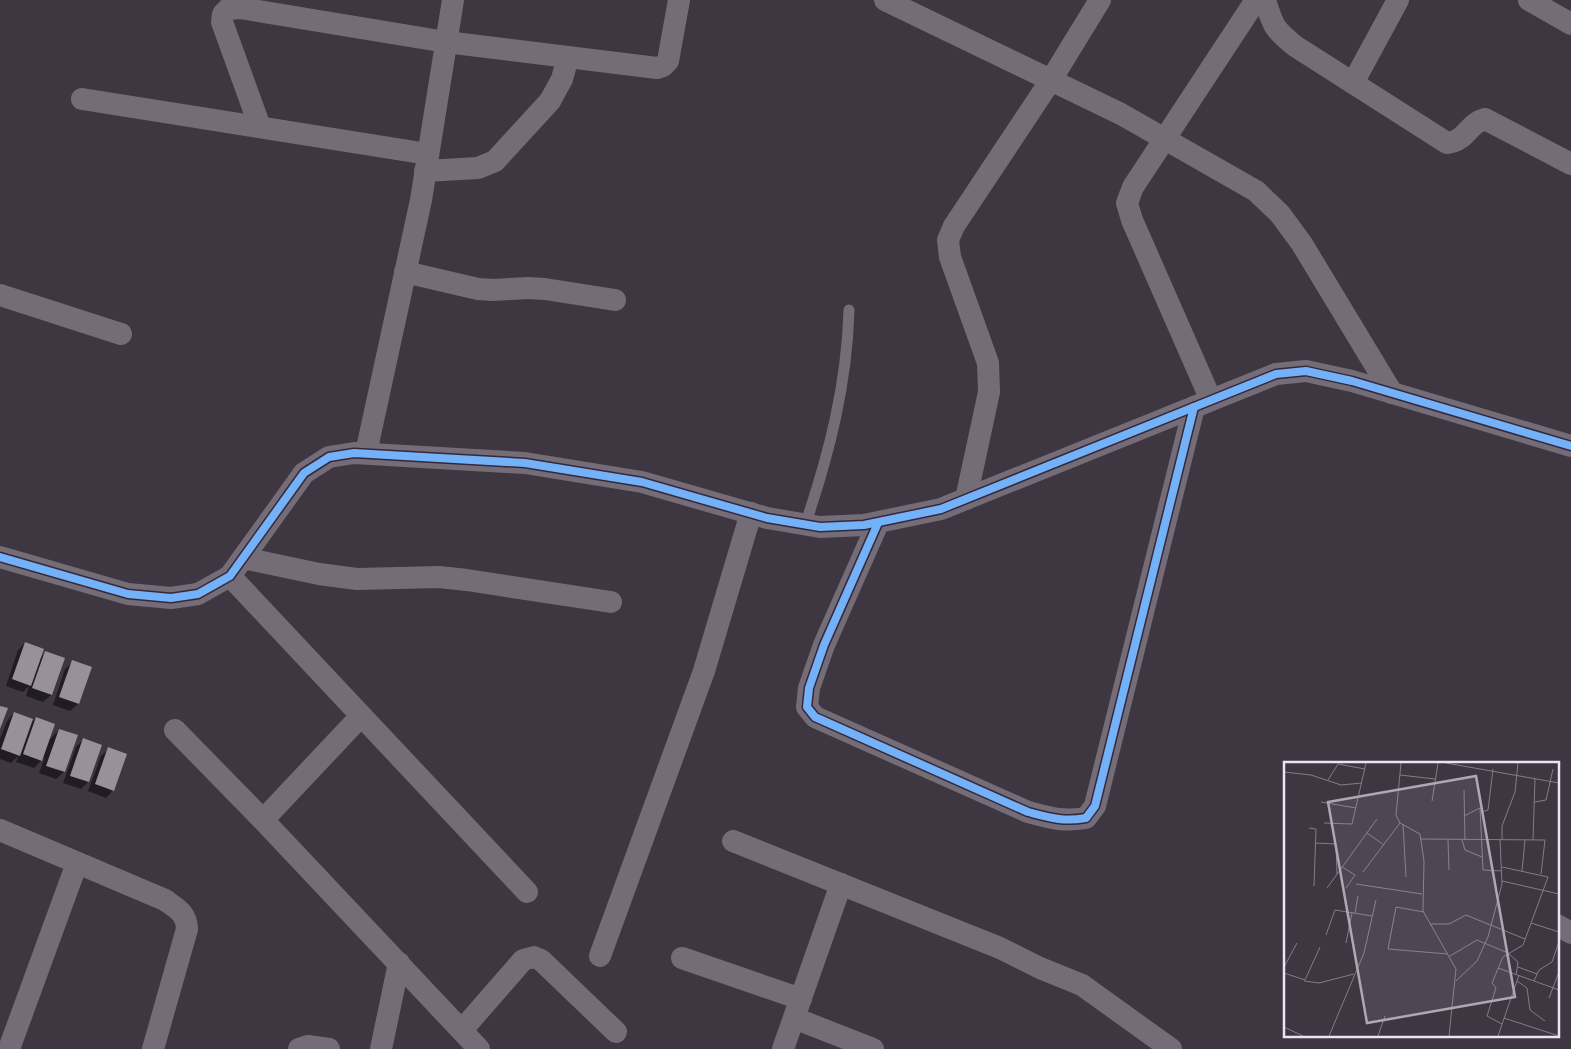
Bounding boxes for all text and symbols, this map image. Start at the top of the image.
inset map [1284,762,1558,1036]

